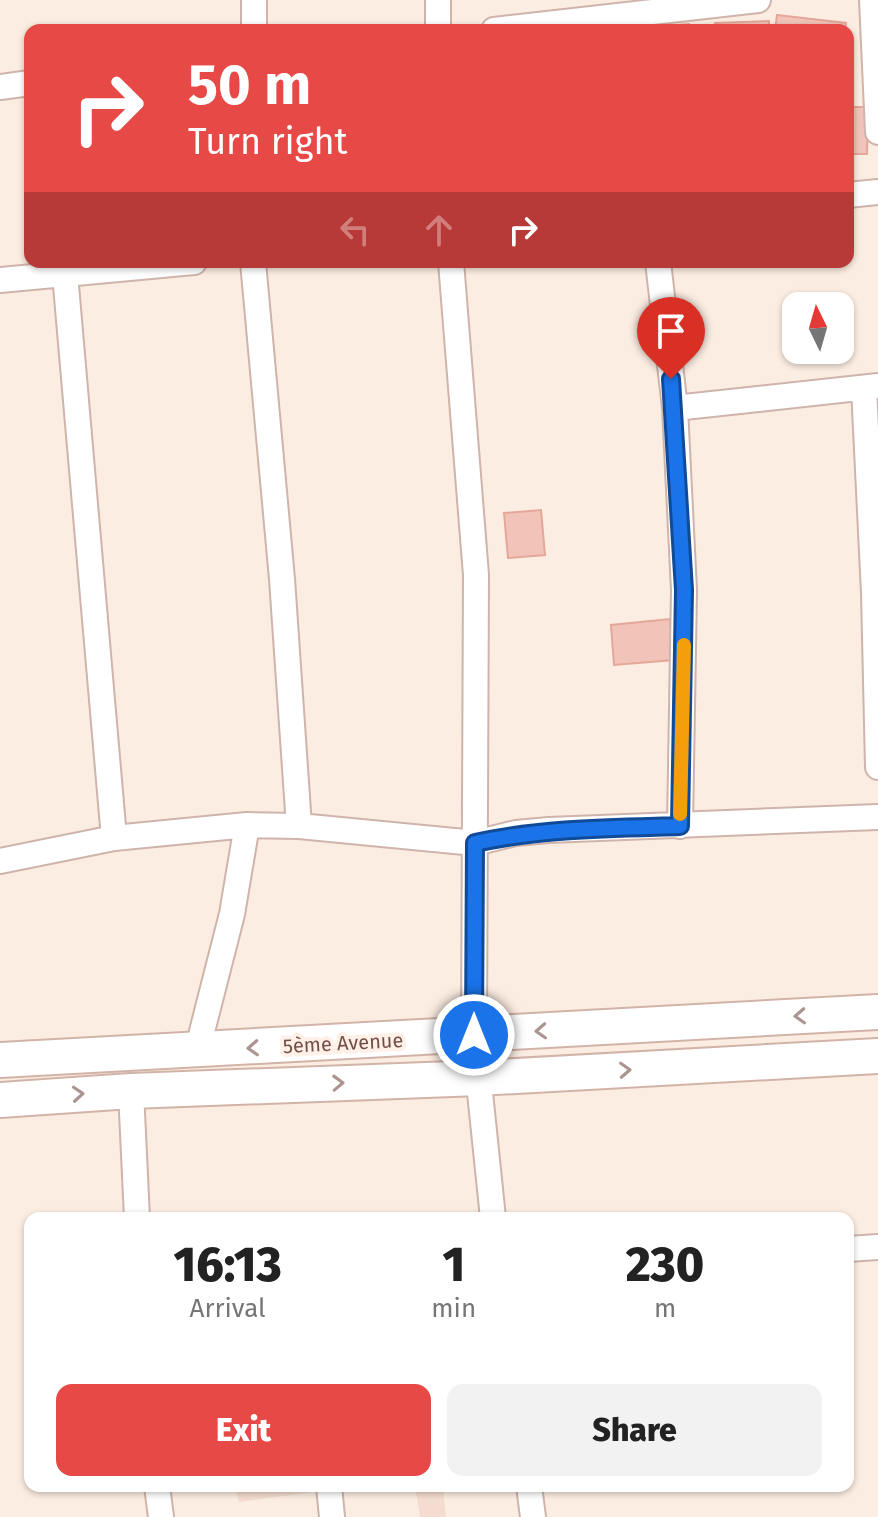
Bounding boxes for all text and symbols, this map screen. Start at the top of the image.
text: 50 m [188,52,311,119]
icon: right [56,56,160,160]
text: Turn right [188,120,348,164]
icon: left [333,208,377,252]
icon: ahead [417,208,461,252]
icon: right [501,208,545,252]
north arrow [782,292,854,364]
map controls [782,292,854,364]
pin [637,297,705,379]
icon: arrive [649,309,693,353]
position arrow [432,993,516,1077]
one-way arrow [793,1007,806,1024]
one-way arrow [534,1022,547,1039]
street label: 5ème Avenue [282,1028,404,1058]
one-way arrow [246,1039,259,1056]
one-way arrow [619,1061,632,1078]
one-way arrow [332,1074,345,1091]
one-way arrow [72,1086,85,1103]
text: 16:13 [174,1236,282,1294]
text: 1 [442,1236,465,1294]
text: 230 [626,1236,704,1294]
text: Arrival [190,1293,266,1324]
text: min [431,1293,476,1324]
text: m [654,1293,676,1324]
button: Exit [56,1384,431,1476]
button: Share [447,1384,822,1476]

